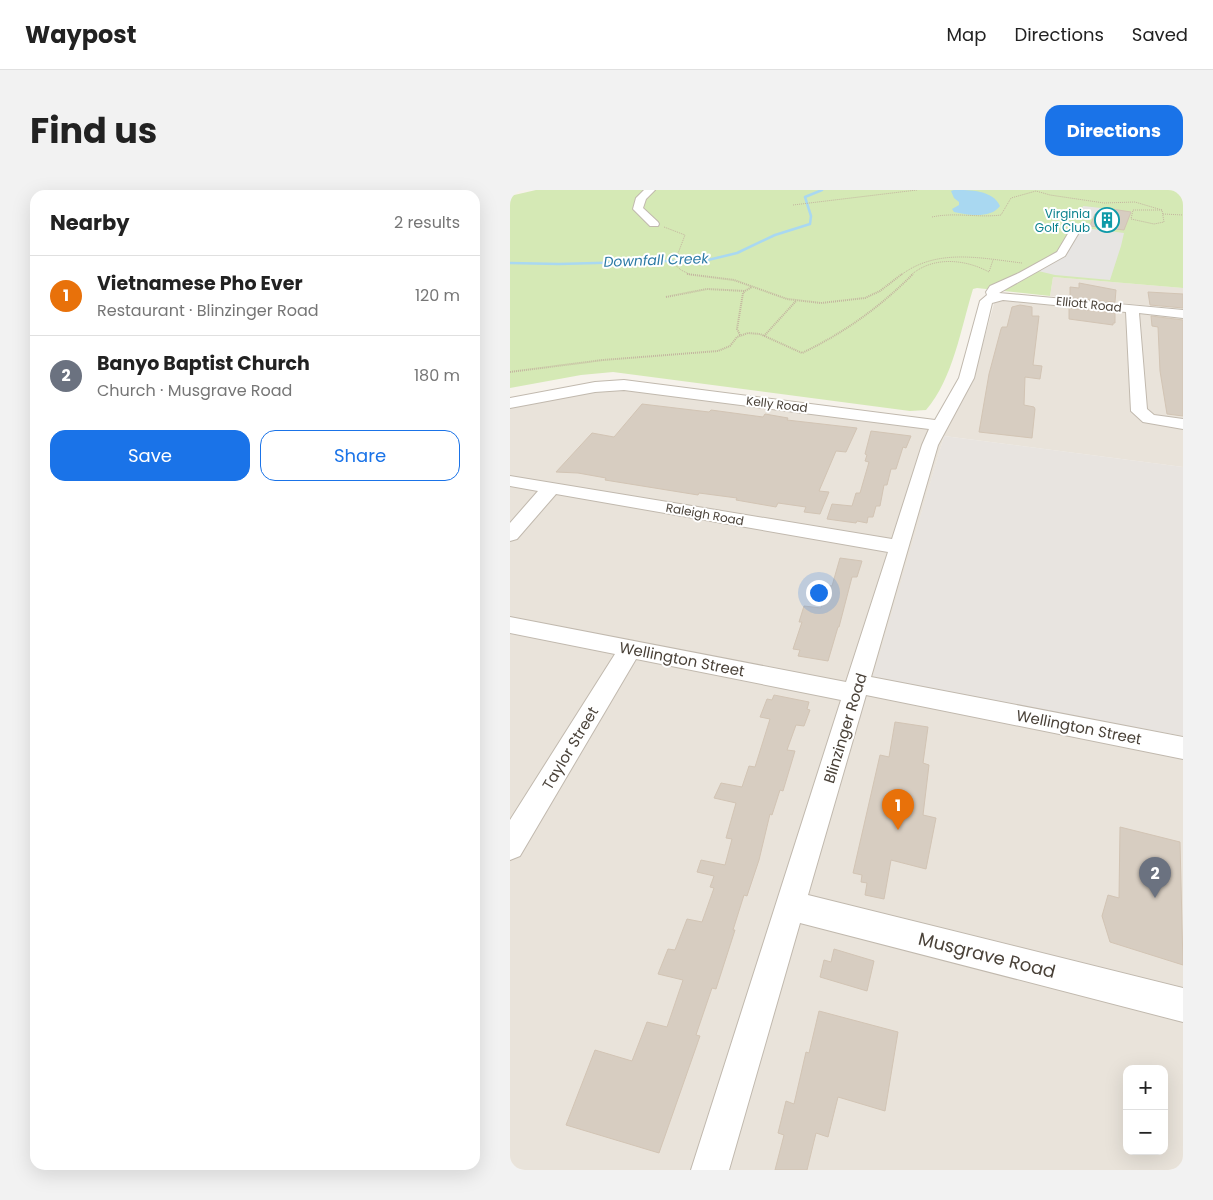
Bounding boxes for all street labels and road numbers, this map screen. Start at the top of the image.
street label: Elliott Road [1055,292,1123,316]
street label: Kelly Road [745,392,809,416]
street label: Raleigh Road [665,499,745,529]
street label: Wellington Street [617,637,747,681]
street label: Blinzinger Road [818,670,872,786]
street label: Taylor Street [537,703,603,793]
street label: Wellington Street [1014,705,1144,749]
street label: Musgrave Road [916,926,1058,984]

